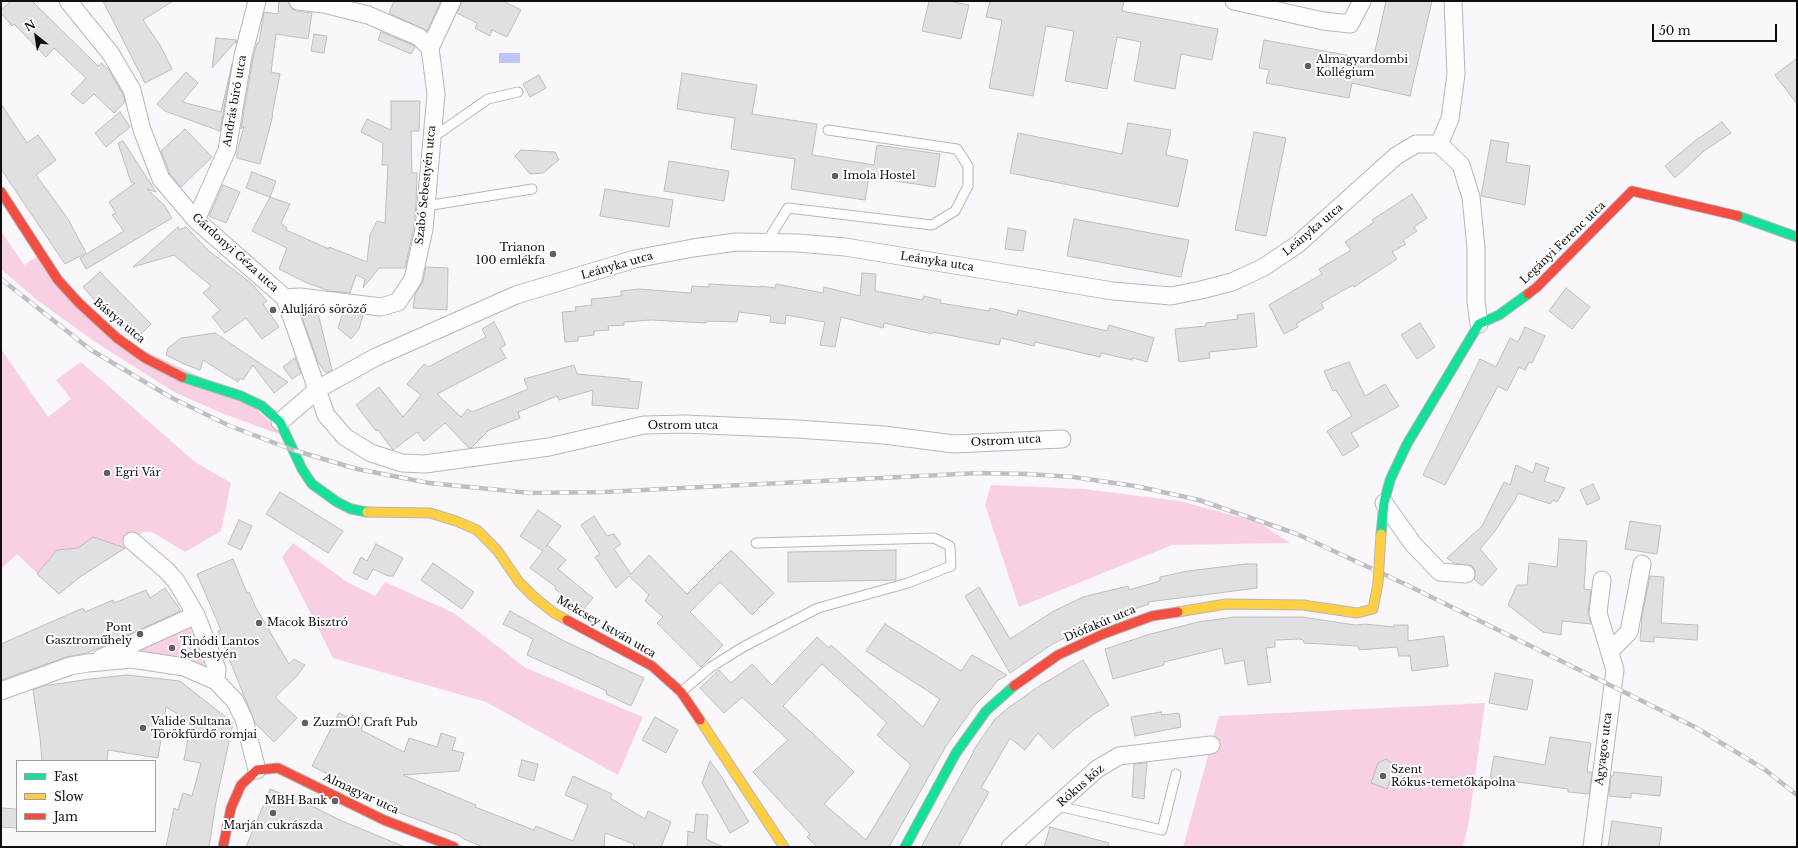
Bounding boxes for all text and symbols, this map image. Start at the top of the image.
north arrow [16,16,56,56]
scale bar [1654,16,1779,42]
text: N [22,17,38,34]
text: 50 m [1659,23,1691,38]
place label: Almagyardombi Kollégium [1316,53,1408,79]
street label: András bíró utca [220,54,250,148]
marker: Almagyardombi Kollégium [1303,61,1313,71]
street label: Szabó Sebestyén utca [413,125,439,245]
place label: Imola Hostel [843,169,915,183]
marker: Imola Hostel [830,171,840,181]
street label: Legányi Ferenc utca [1518,199,1608,287]
street label: Leányka utca [1280,201,1346,259]
street label: Gárdonyi Géza utca [189,211,281,295]
place label: Trianon 100 emlékfa [476,241,545,267]
marker: Trianon 100 emlékfa [548,249,558,259]
street label: Leányka utca [579,249,655,283]
street label: Leányka utca [899,250,975,274]
street label: Bástya utca [90,296,148,346]
place label: Aluljáró söröző [281,303,367,317]
marker: Aluljáró söröző [268,305,278,315]
street label: Ostrom utca [648,419,718,433]
street label: Ostrom utca [971,433,1041,449]
place label: Egri Vár [115,466,161,480]
marker: Egri Vár [102,468,112,478]
street label: Mekcsey István utca [554,593,658,661]
street label: Diófakút utca [1062,603,1138,645]
place label: Macok Bisztró [267,616,348,630]
marker: Macok Bisztró [254,618,264,628]
place label: Pont Gasztroműhely [45,621,132,647]
marker: Pont Gasztroműhely [135,629,145,639]
place label: Tinódi Lantos Sebestyén [180,635,259,661]
marker: Tinódi Lantos Sebestyén [167,643,177,653]
street label: Agyagos utca [1593,712,1615,786]
place label: Valide Sultana Törökfürdő romjai [151,715,257,741]
place label: ZuzmÓ! Craft Pub [313,716,418,730]
marker: ZuzmÓ! Craft Pub [300,718,310,728]
marker: Valide Sultana Törökfürdő romjai [138,723,148,733]
legend [16,760,156,832]
street label: Rókus köz [1055,762,1107,810]
place label: Szent Rókus-temetőkápolna [1391,763,1516,789]
text: Fast [54,769,78,784]
street label: Almagyar utca [321,771,401,817]
marker: Szent Rókus-temetőkápolna [1378,771,1388,781]
text: Slow [54,789,83,804]
place label: MBH Bank [264,794,327,808]
marker: MBH Bank [330,796,340,806]
marker: Marján cukrászda [268,808,278,818]
text: Jam [54,809,78,824]
place label: Marján cukrászda [223,819,323,833]

